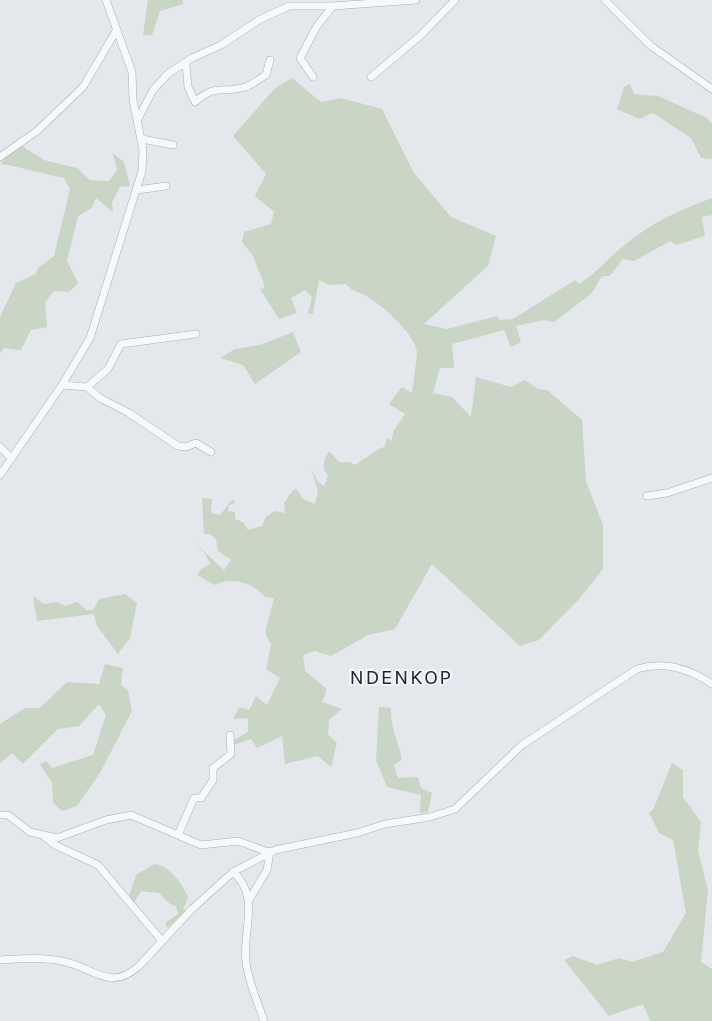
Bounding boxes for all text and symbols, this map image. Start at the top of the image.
district label: NDENKOP [350,665,452,689]

